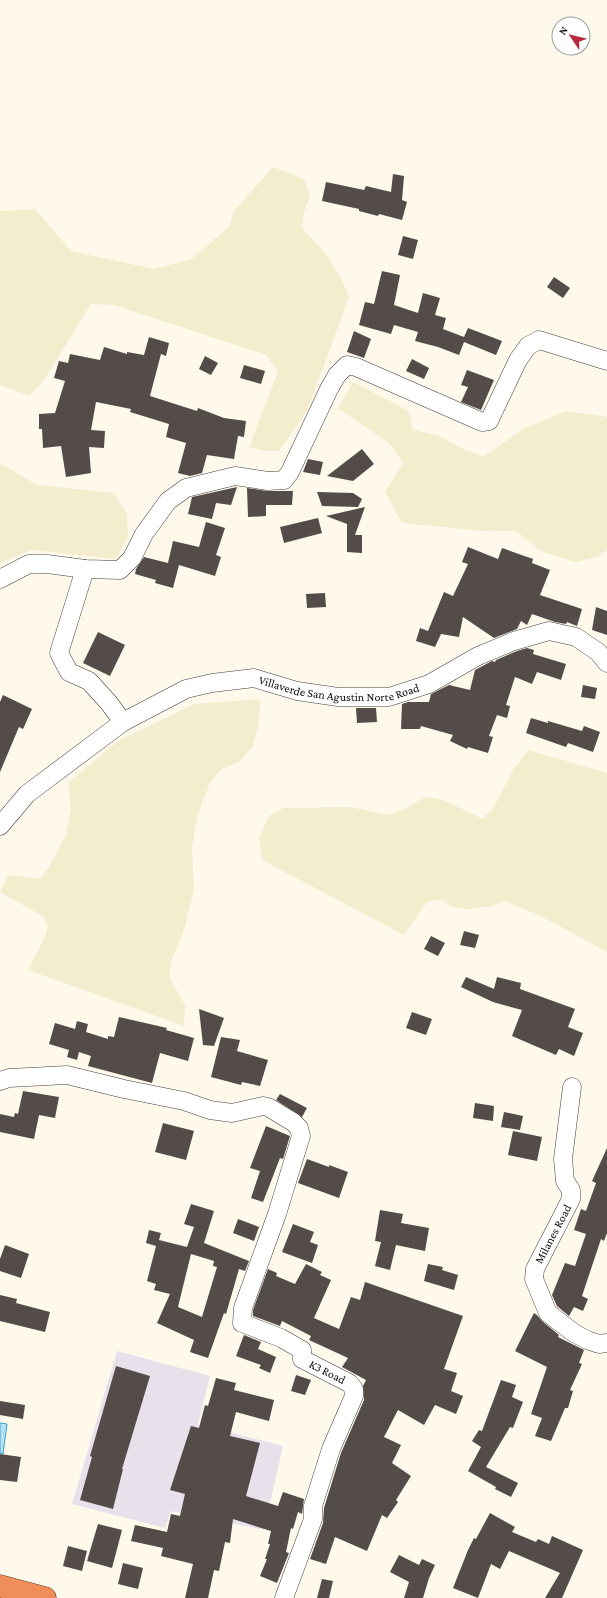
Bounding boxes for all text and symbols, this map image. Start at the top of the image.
north arrow [551,16,591,56]
text: N [556,23,570,37]
street label: Villaverde San Agustin Norte Road [257,673,422,704]
street label: Milanes Road [532,1202,575,1266]
street label: K3 Road [307,1357,349,1387]

